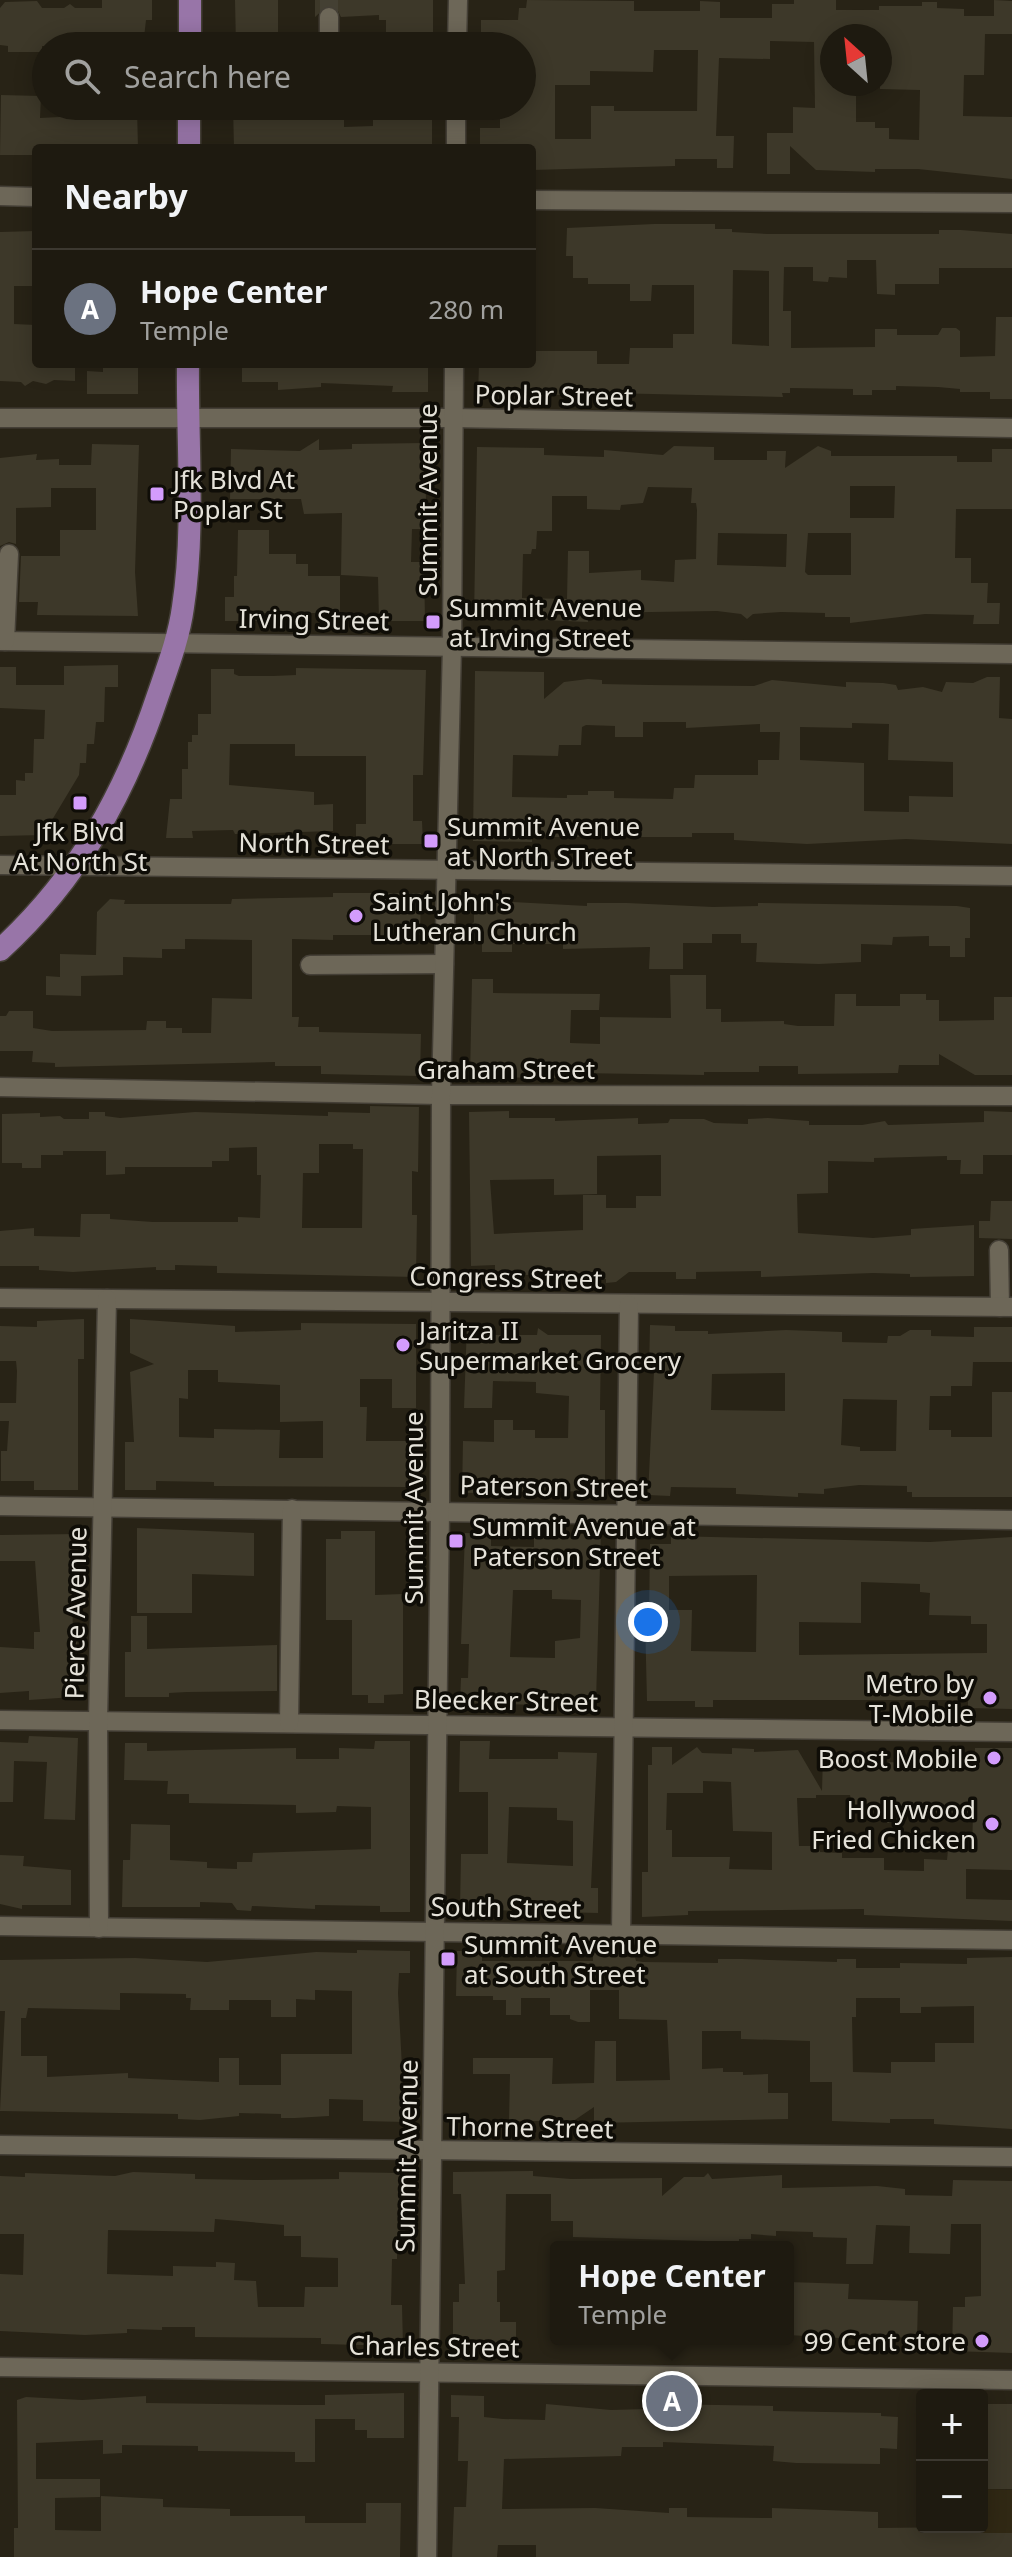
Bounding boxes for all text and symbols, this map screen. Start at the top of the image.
north arrow [820,24,892,96]
search box [32,32,536,120]
icon: search [60,54,104,98]
text: Search here [124,56,291,97]
text: Nearby [64,173,188,219]
text: Hope Center [140,271,327,312]
text: A [81,291,99,327]
text: 280 m [428,291,504,327]
text: Temple [140,312,229,348]
street label: Poplar Street [474,376,634,414]
street label: Summit Avenue [409,403,445,597]
place label: Jfk Blvd At Poplar St [170,461,295,527]
marker: Jfk Blvd At Poplar St [148,485,166,503]
place label: Summit Avenue at Irving Street [449,589,642,655]
street label: Irving Street [238,600,390,638]
marker: Summit Avenue at Irving Street [424,613,442,631]
marker: Jfk Blvd At North St [71,794,89,812]
place label: Summit Avenue at North STreet [447,808,640,874]
place label: Jfk Blvd At North St [13,813,147,879]
street label: North Street [238,824,390,862]
marker: Summit Avenue at North STreet [422,832,440,850]
place label: Saint John's Lutheran Church [372,883,577,949]
marker: Saint John's Lutheran Church [347,907,365,925]
street label: Graham Street [417,1051,595,1087]
street label: Congress Street [409,1257,603,1297]
place label: Jaritza II Supermarket Grocery [416,1312,682,1378]
marker: Jaritza II Supermarket Grocery [394,1336,412,1354]
street label: Summit Avenue [395,1411,431,1605]
street label: Paterson Street [459,1466,649,1506]
place label: Summit Avenue at Paterson Street [472,1508,696,1574]
street label: Pierce Avenue [55,1526,95,1700]
marker: Summit Avenue at Paterson Street [447,1532,465,1550]
your location [628,1602,668,1642]
place label: Metro by T-Mobile [865,1665,975,1731]
street label: Bleecker Street [414,1680,598,1720]
marker: Metro by T-Mobile [981,1689,999,1707]
place label: Boost Mobile [818,1740,978,1776]
marker: Boost Mobile [985,1749,1003,1767]
place label: Hollywood Fried Chicken [811,1791,976,1857]
marker: Hollywood Fried Chicken [983,1815,1001,1833]
street label: South Street [430,1888,582,1926]
place label: Summit Avenue at South Street [464,1926,657,1992]
marker: Summit Avenue at South Street [439,1950,457,1968]
street label: Summit Avenue [386,2059,426,2253]
street label: Thorne Street [446,2108,614,2146]
popup [550,2241,794,2345]
text: Hope Center [578,2255,766,2296]
text: Temple [578,2296,667,2332]
place label: 99 Cent store [804,2323,966,2359]
street label: Charles Street [348,2327,520,2365]
marker: 99 Cent store [973,2332,991,2350]
pin: A [646,2371,698,2431]
map controls [916,2389,988,2533]
button: + [916,2389,988,2461]
button: − [916,2461,988,2533]

